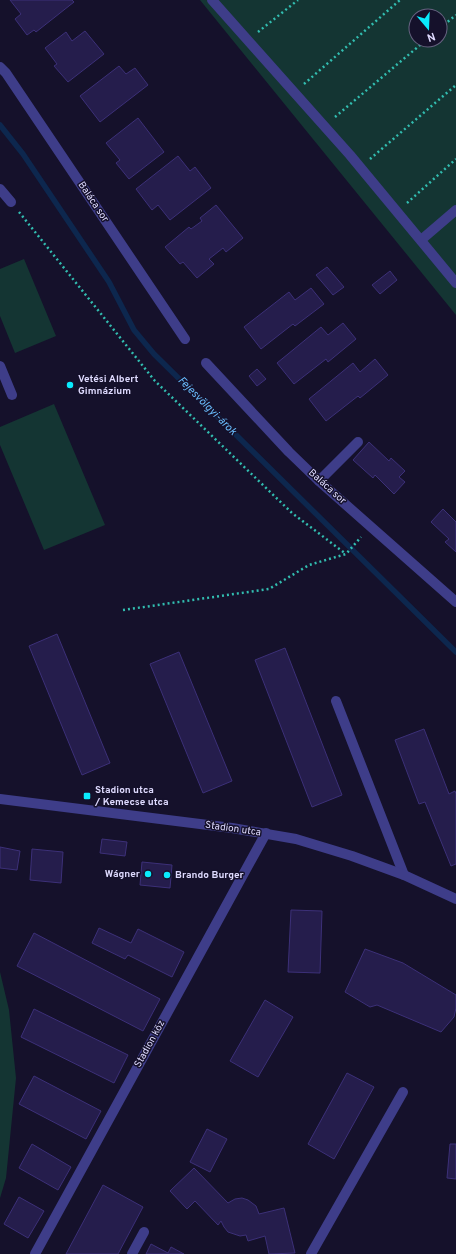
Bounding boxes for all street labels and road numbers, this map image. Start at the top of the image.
street label: Baláca sor [75,179,111,225]
street label: Baláca sor [305,467,349,507]
street label: Stadion utca [204,819,262,839]
street label: Stadion köz [132,1018,168,1070]

